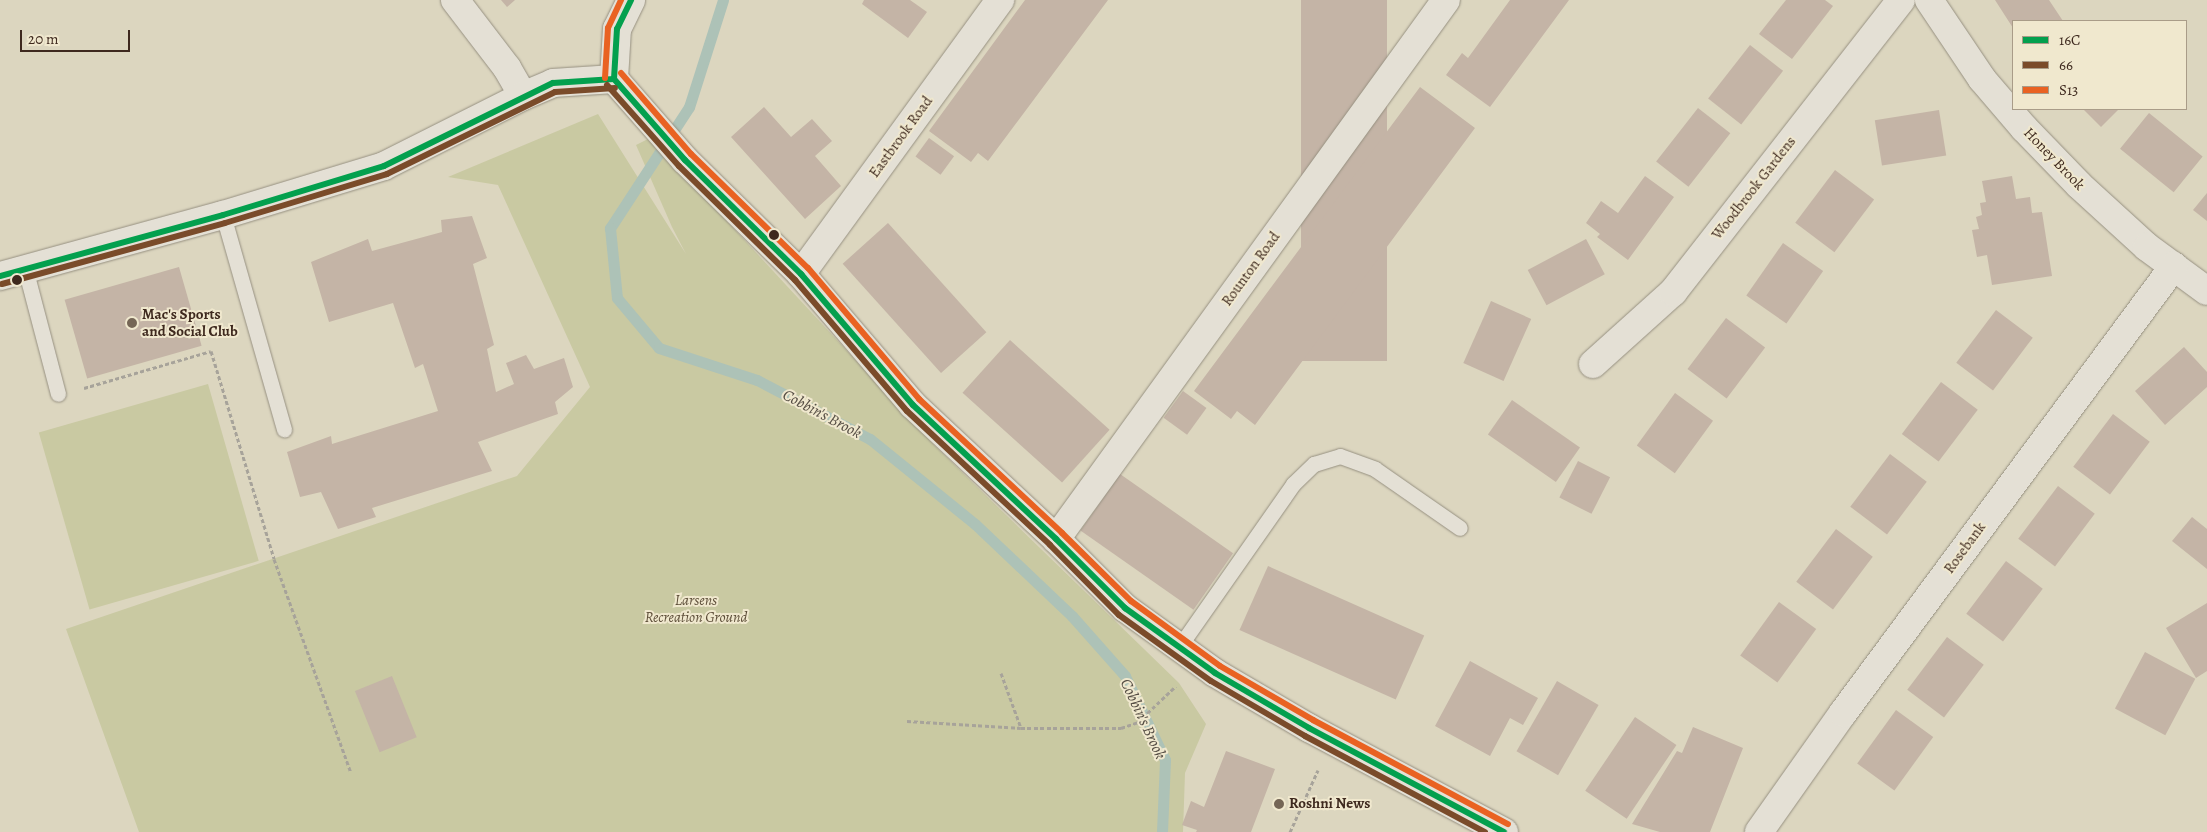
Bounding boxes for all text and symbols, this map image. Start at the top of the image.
scale bar [22,20,132,52]
legend [2012,20,2187,110]
text: 20 m [28,29,59,49]
text: 16C [2059,30,2080,50]
text: 66 [2059,55,2073,75]
text: S13 [2059,80,2078,100]
street label: Eastbrook Road [865,93,937,181]
street label: Honey Brook [2020,124,2088,194]
street label: Woodbrook Gardens [1708,133,1800,243]
street label: Rounton Road [1218,228,1284,310]
unlabelled marker [769,230,779,240]
unlabelled marker [12,275,22,285]
place label: Mac's Sports and Social Club [142,305,238,340]
marker: Mac's Sports and Social Club [126,317,138,329]
water label: Cobbin's Brook [779,385,865,443]
street label: Rosebank [1940,519,1990,577]
park label: Larsens Recreation Ground [645,591,747,626]
water label: Cobbin's Brook [1116,676,1170,762]
place label: Roshni News [1289,795,1370,813]
marker: Roshni News [1273,798,1285,810]

